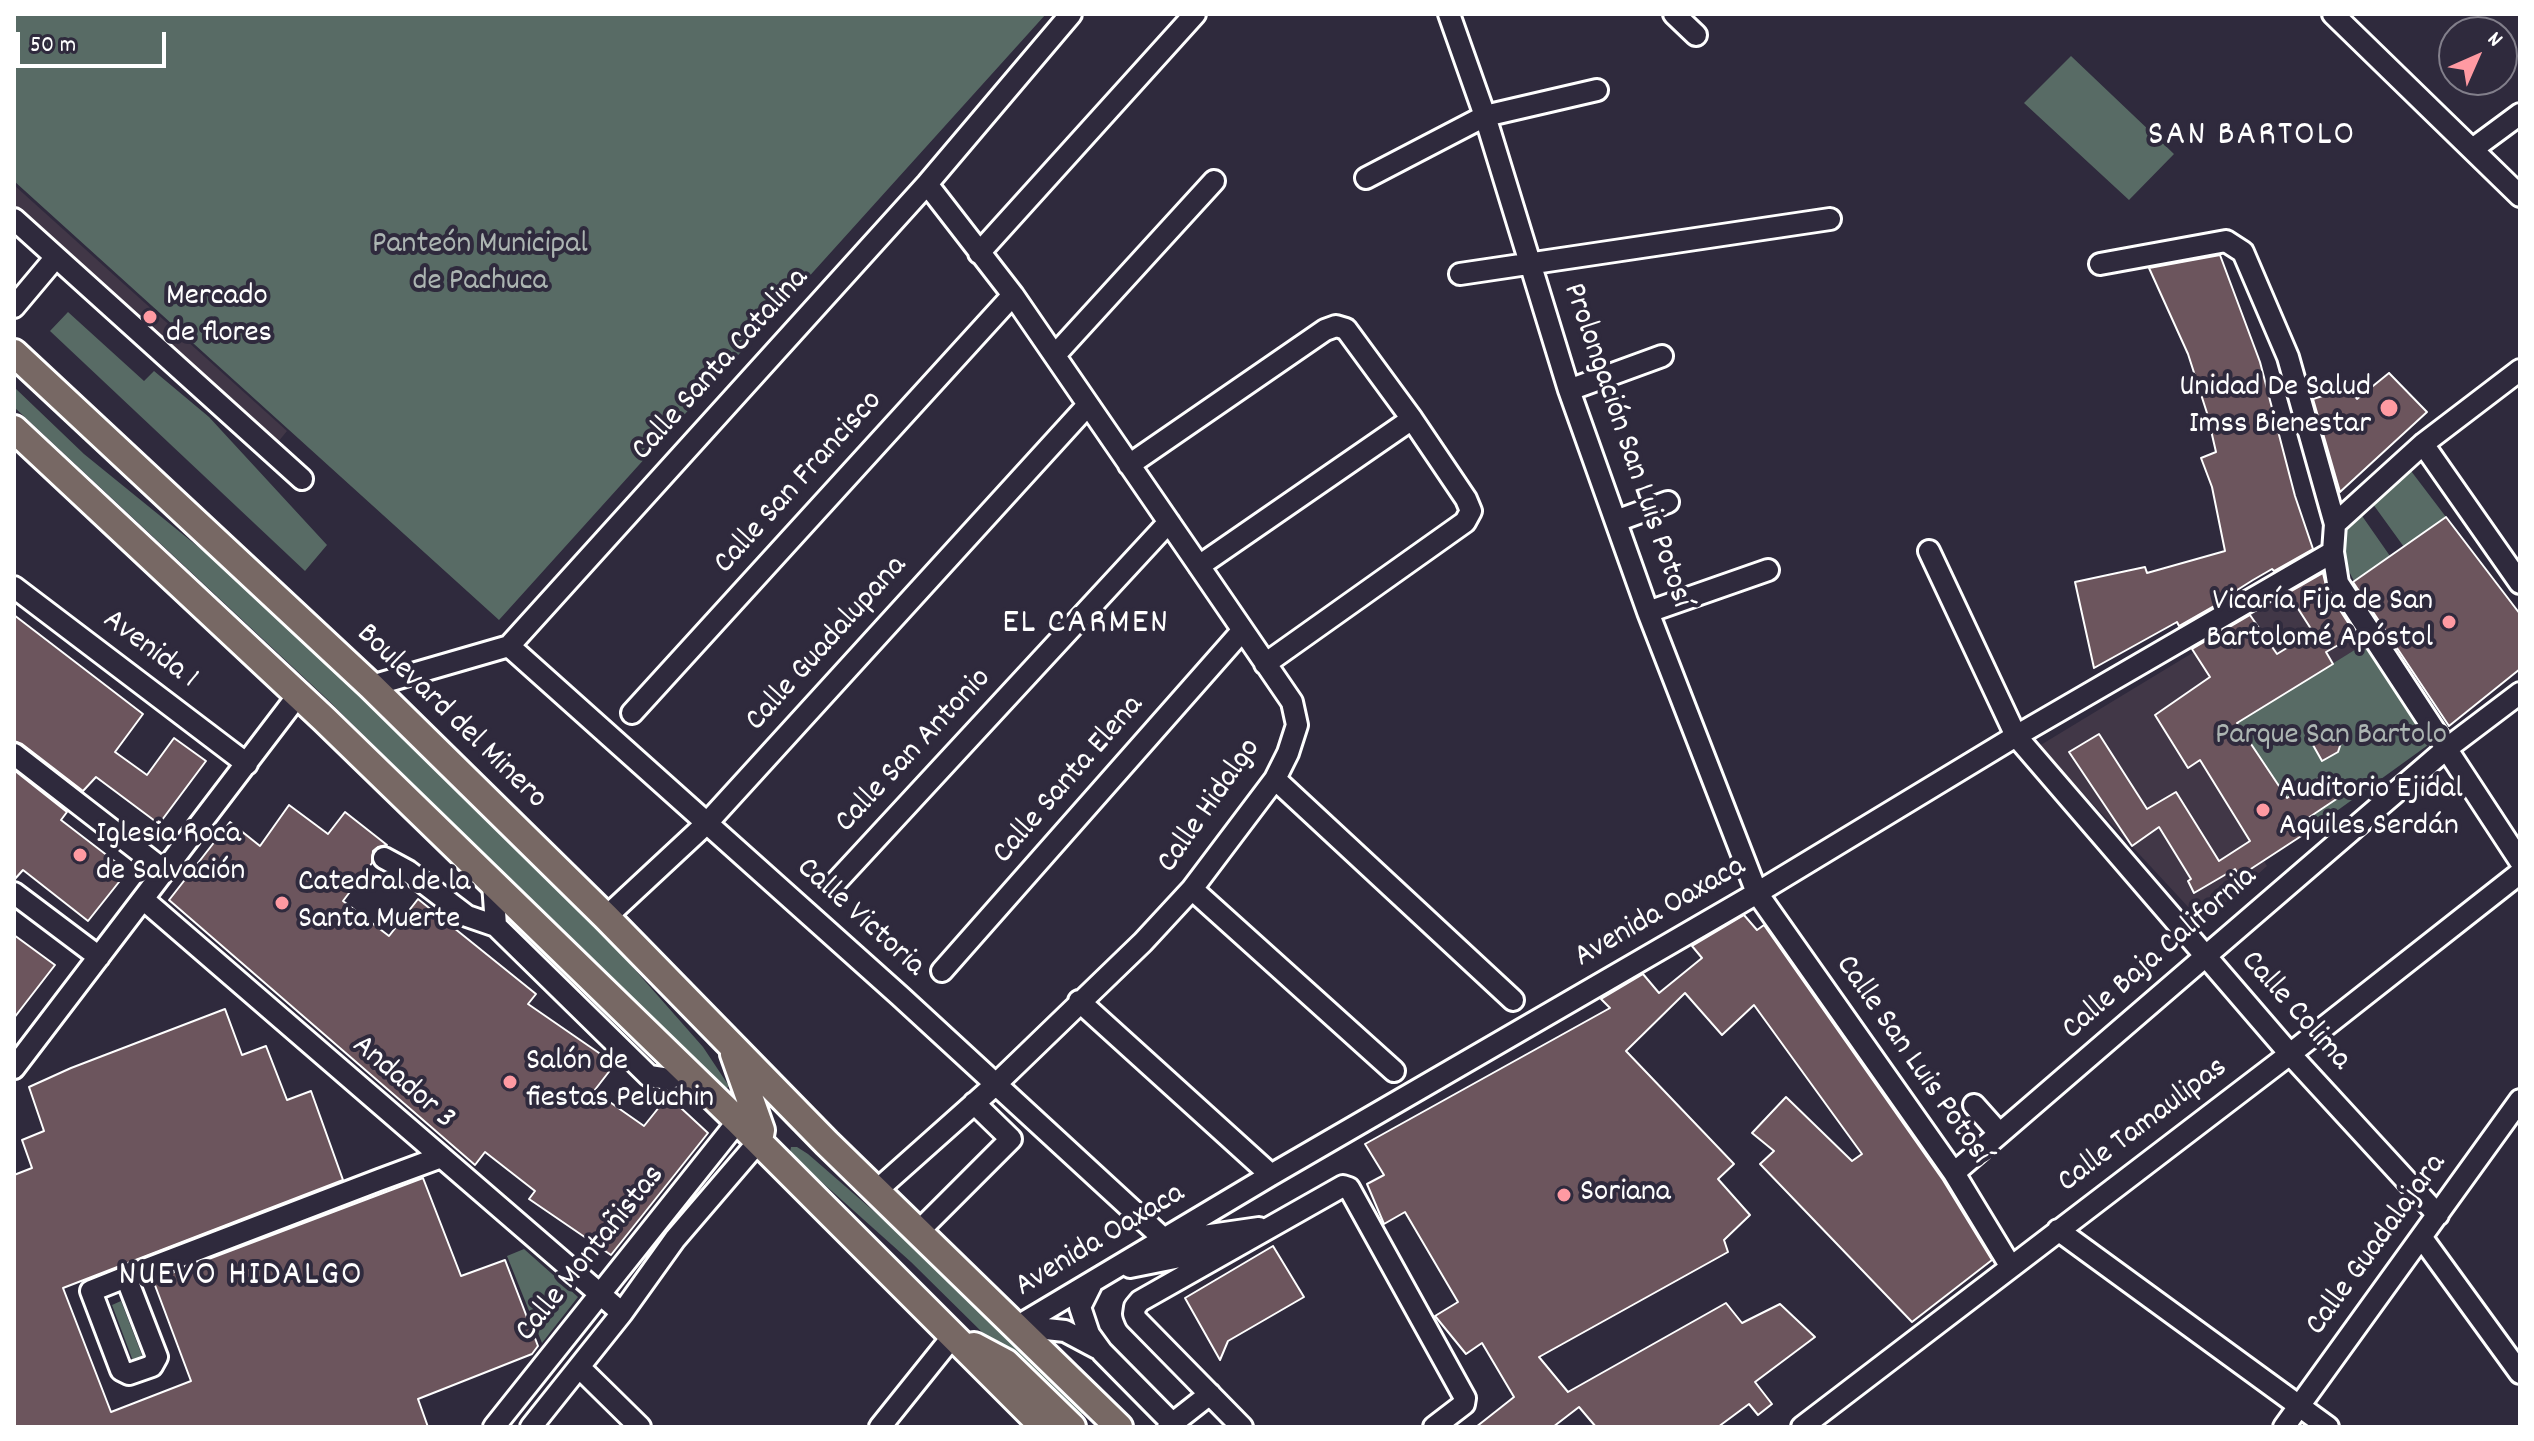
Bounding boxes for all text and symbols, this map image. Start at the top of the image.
scale bar [20,16,170,66]
north arrow [2438,16,2518,96]
text: N [2479,25,2509,55]
text: 50 m [30,29,76,63]
district label: SAN BARTOLO [2148,116,2356,160]
park label: Panteón Municipal de Pachuca [372,228,588,303]
street label: Calle Santa Catalina [625,262,819,470]
street label: Prolongación San Luis Potosí [1551,279,1699,613]
place label: Mercado de flores [166,280,272,355]
marker: Mercado de flores [141,308,159,326]
place label: Unidad De Salud Imss Bienestar [2179,371,2371,446]
street label: Calle San Francisco [707,384,893,584]
marker: Unidad De Salud Imss Bienestar [2378,397,2400,419]
street label: Calle Guadalupana [739,549,917,741]
place label: Vicaría Fija de San Bartolomé Apóstol [2206,585,2433,660]
street label: Avenida 1 [94,603,204,699]
district label: EL CARMEN [1002,604,1170,648]
marker: Vicaría Fija de San Bartolomé Apóstol [2440,613,2458,631]
street label: Boulevard del Minero [346,617,554,819]
street label: Calle San Antonio [829,661,1001,843]
street label: Calle Santa Elena [986,689,1154,873]
park label: Parque San Bartolo [2215,719,2447,757]
street label: Calle Hidalgo [1151,732,1271,882]
place label: Auditorio Ejidal Aquiles Serdán [2279,773,2463,848]
marker: Auditorio Ejidal Aquiles Serdán [2254,801,2272,819]
place label: Iglesia Roca de Salvación [96,818,245,893]
marker: Iglesia Roca de Salvación [71,846,89,864]
street label: Avenida Oaxaca [1569,850,1753,978]
street label: Calle Victoria [787,851,931,987]
street label: Calle Baja California [2056,860,2266,1050]
place label: Catedral de la Santa Muerte [298,866,471,941]
marker: Catedral de la Santa Muerte [273,894,291,912]
street label: Calle Colima [2230,944,2358,1080]
street label: Calle San Luis Potosí [1825,949,1997,1173]
street label: Andador 3 [342,1029,462,1139]
place label: Salón de fiestas Peluchin [526,1045,714,1120]
street label: Calle Tamaulipas [2051,1051,2237,1203]
marker: Salón de fiestas Peluchin [501,1073,519,1091]
street label: Calle Guadalajara [2299,1148,2457,1344]
street label: Calle Montañistas [509,1159,675,1351]
street label: Avenida Oaxaca [1009,1176,1193,1308]
place label: Soriana [1580,1176,1671,1214]
marker: Soriana [1555,1186,1573,1204]
district label: NUEVO HIDALGO [118,1256,364,1300]

